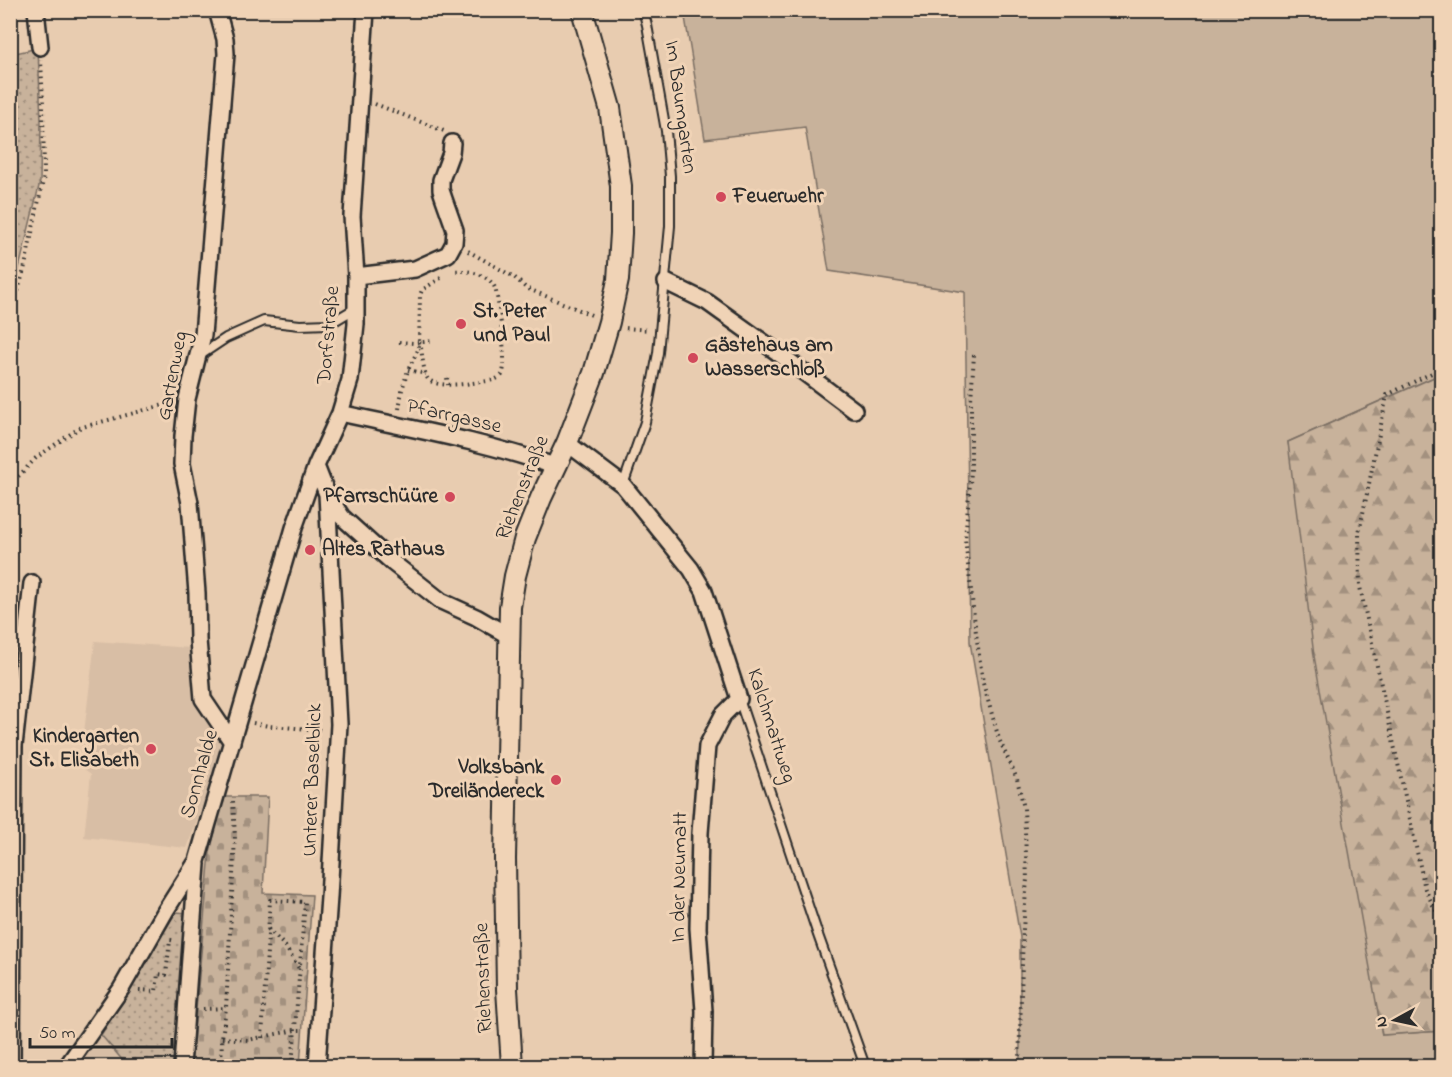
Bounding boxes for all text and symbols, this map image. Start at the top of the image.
street label: Im Baumgarten [654,38,704,176]
place label: Feuerwehr [732,182,824,212]
marker: Feuerwehr [714,190,728,204]
street label: Dorfstraße [310,284,348,386]
place label: St. Peter und Paul [473,297,551,351]
marker: St. Peter und Paul [454,317,468,331]
street label: Gartenweg [150,329,198,424]
place label: Gästehaus am Wasserschloß [705,331,833,385]
marker: Gästehaus am Wasserschloß [686,351,700,365]
street label: Pfarrgasse [403,392,505,445]
street label: Riehenstraße [488,431,558,545]
place label: Pfarrschüüre [323,482,439,512]
marker: Pfarrschüüre [443,490,457,504]
place label: Altes Rathaus [322,535,445,565]
marker: Altes Rathaus [303,543,317,557]
street label: Kalchmattweg [736,665,804,788]
street label: Unterer Baselblick [295,702,331,857]
place label: Kindergarten St. Elisabeth [29,722,139,776]
street label: Sonnhalde [173,725,227,822]
marker: Kindergarten St. Elisabeth [144,742,158,756]
place label: Volksbank Dreiländereck [428,753,545,807]
marker: Volksbank Dreiländereck [549,773,563,787]
street label: In der Neumatt [664,811,696,943]
street label: Riehenstraße [467,922,501,1034]
north arrow [1365,990,1425,1050]
scale bar [30,1011,172,1049]
text: N [1369,1015,1395,1029]
text: 50 m [39,1021,76,1047]

